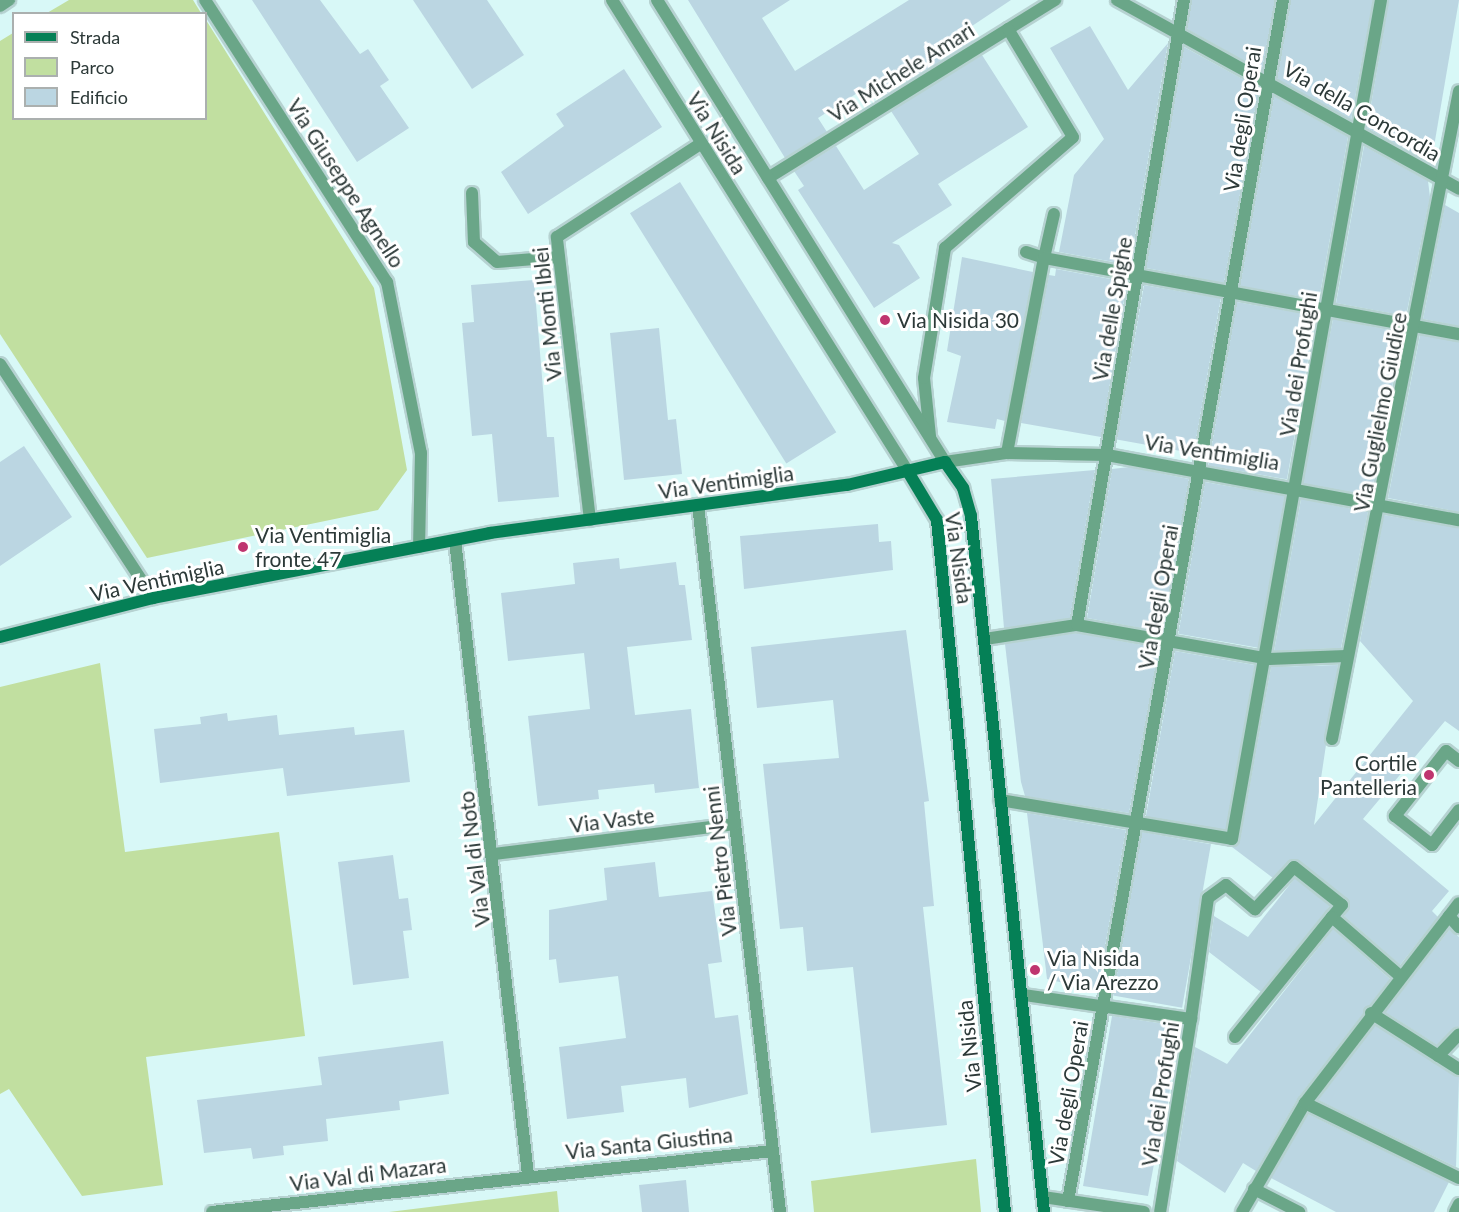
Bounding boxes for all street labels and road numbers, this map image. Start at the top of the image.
street label: Via Michele Amari [823,17,979,127]
street label: Via degli Operai [1218,45,1266,193]
street label: Via della Concordia [1279,56,1445,166]
street label: Via Nisida [682,87,752,179]
street label: Via Giuseppe Agnello [282,94,410,272]
street label: Via delle Spighe [1087,235,1137,383]
street label: Via Monti Iblei [527,246,567,382]
street label: Via dei Profughi [1274,290,1322,438]
street label: Via Guglielmo Giudice [1348,310,1412,514]
street label: Via Ventimiglia [1142,429,1282,475]
street label: Via Ventimiglia [656,460,796,504]
street label: Via Nisida [940,511,978,605]
street label: Via degli Operai [1133,523,1183,671]
street label: Via Ventimiglia [87,553,227,607]
street label: Via Pietro Nenni [698,785,742,937]
street label: Via Val di Noto [453,789,495,929]
street label: Via Vaste [568,802,656,838]
street label: Via Nisida [952,999,986,1093]
street label: Via degli Operai [1043,1019,1093,1167]
street label: Via dei Profughi [1136,1020,1184,1168]
street label: Via Santa Giustina [564,1122,734,1164]
street label: Via Val di Mazara [288,1152,448,1196]

